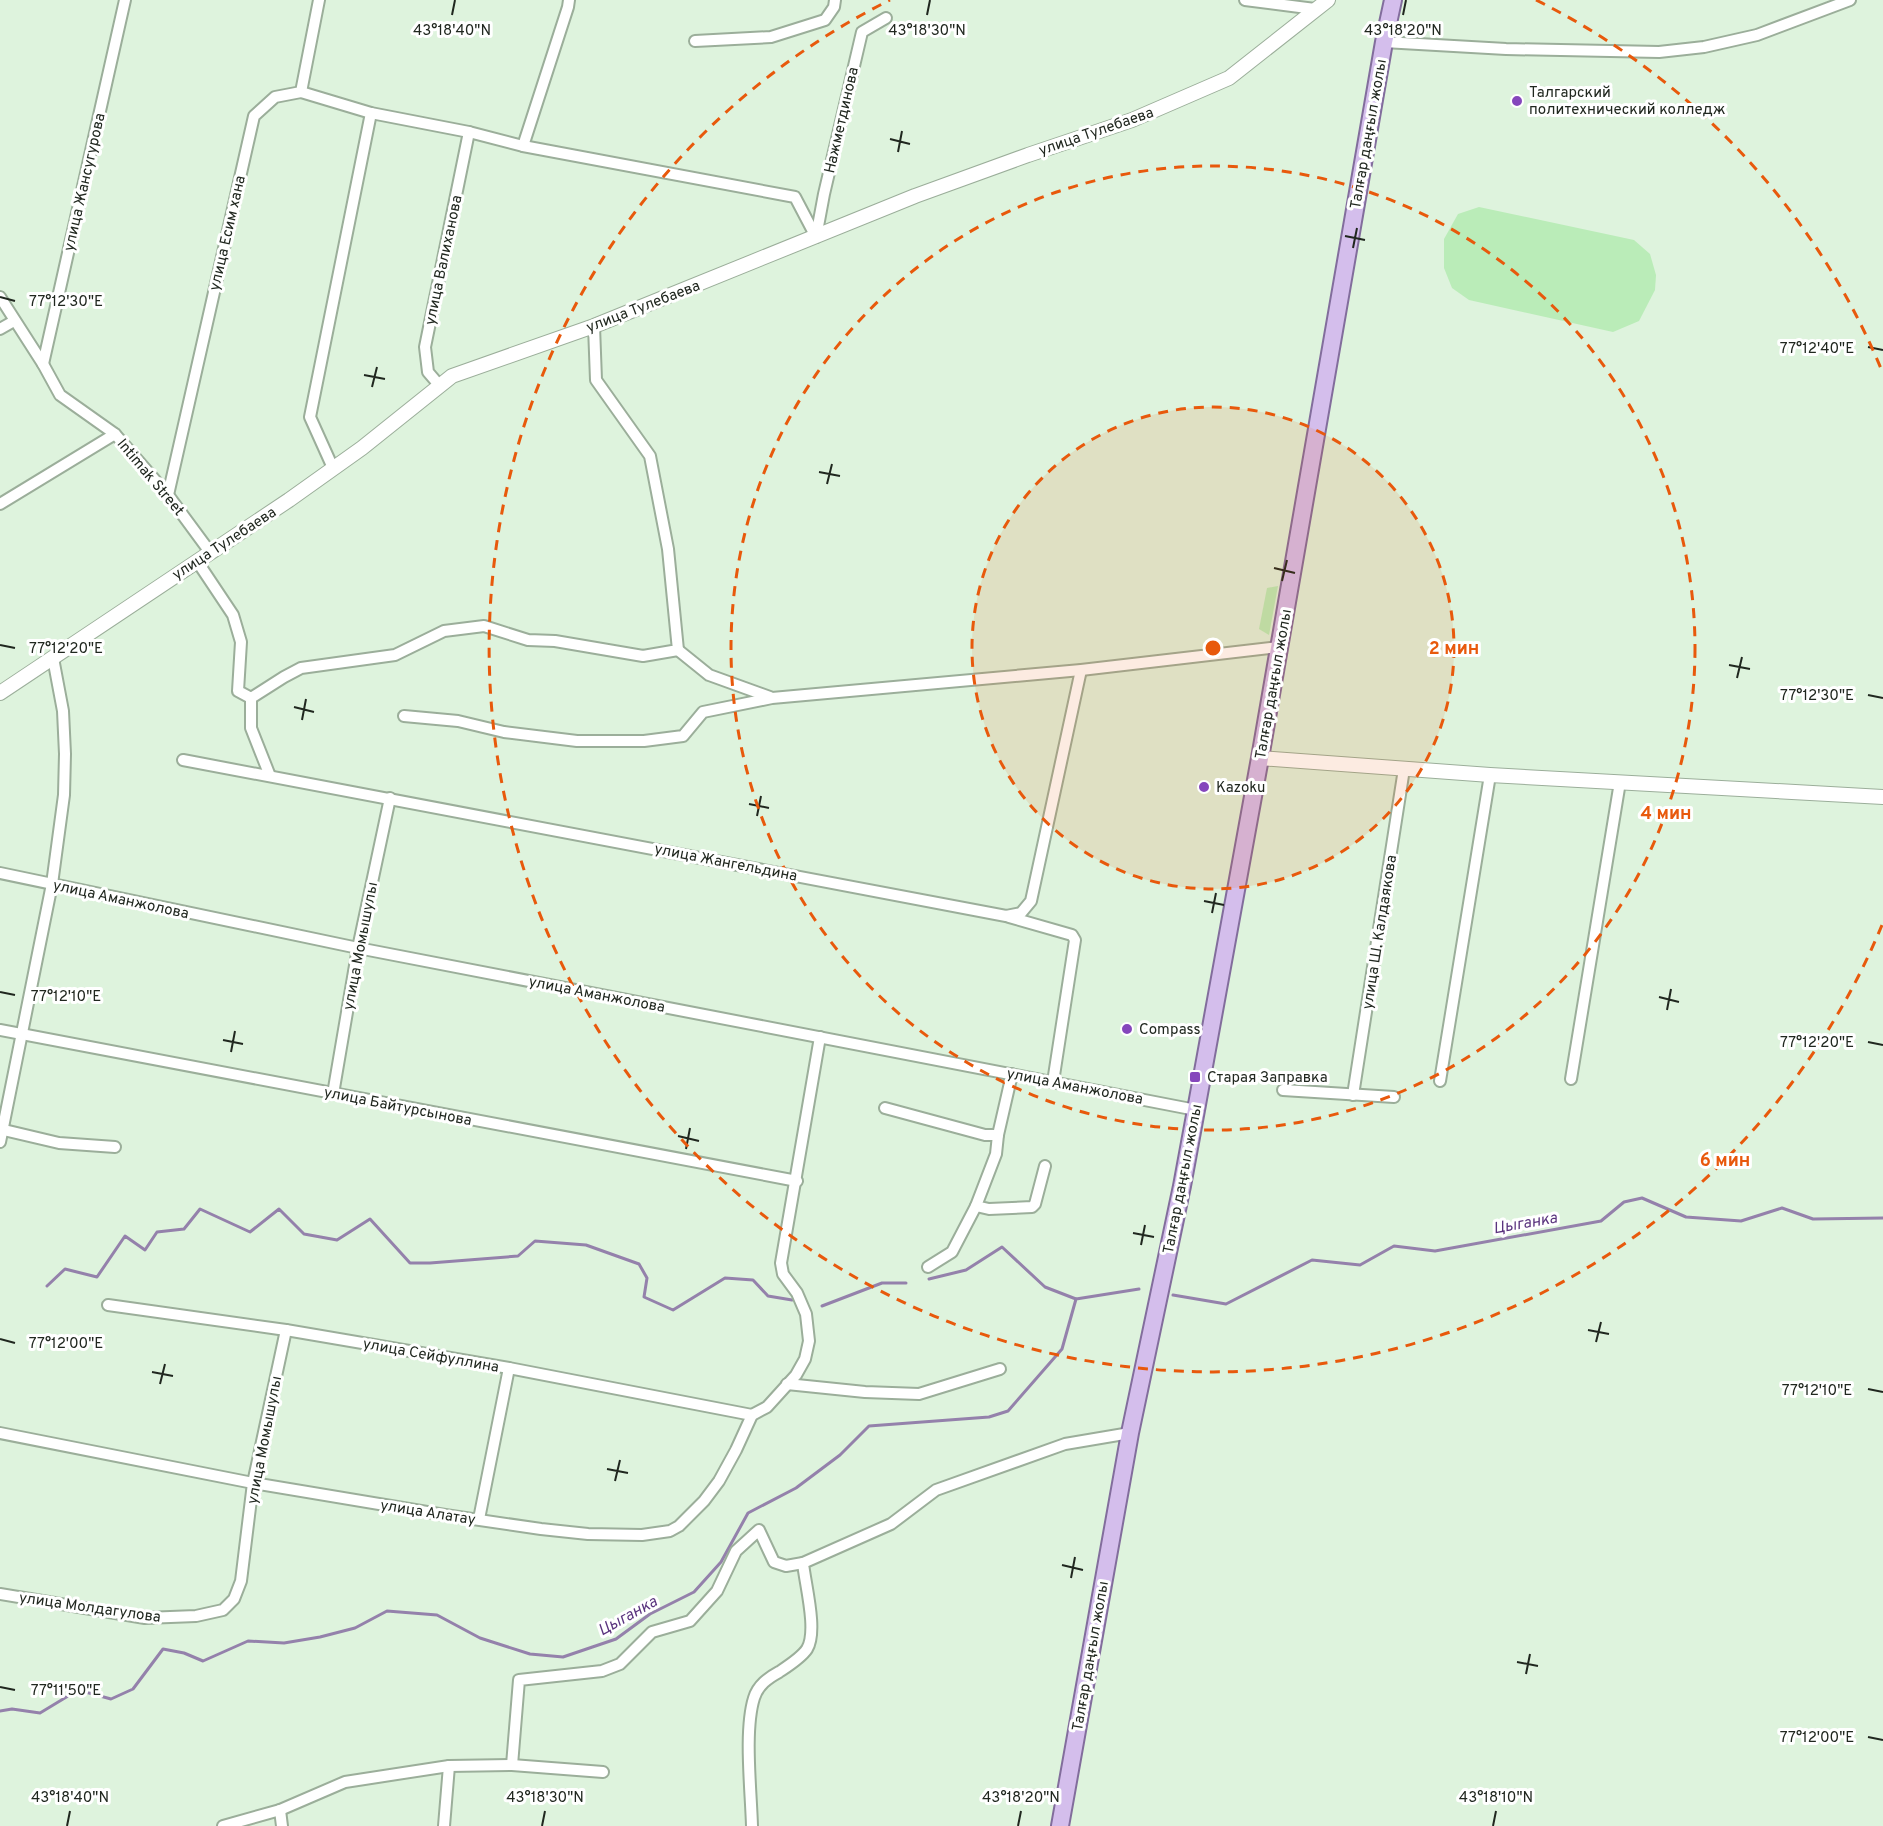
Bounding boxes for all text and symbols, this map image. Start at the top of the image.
text: 43°18'40"N [413,22,491,41]
text: 43°18'30"N [888,22,966,41]
text: 43°18'20"N [1364,22,1442,41]
street label: Талғар даңғыл жолы [1347,58,1392,211]
street label: Нажметдинова [821,65,864,175]
place label: Талгарский политехнический колледж [1529,84,1726,120]
marker: Талгарский политехнический колледж [1510,94,1524,108]
street label: улица Тулебаева [1036,104,1156,161]
street label: улица Жансугурова [60,111,111,253]
street label: улица Есим хана [206,174,251,293]
street label: улица Валиханова [421,194,468,327]
street label: улица Тулебаева [584,277,703,338]
text: 77°12'30"E [29,293,103,312]
text: 77°12'40"E [1780,340,1854,359]
street label: Intimak Street [112,435,188,520]
street label: улица Тулебаева [169,504,280,585]
street label: Талғар даңғыл жолы [1252,608,1297,761]
centre of rings [1203,638,1223,658]
text: 2 мин [1429,638,1479,661]
text: 77°12'20"E [29,640,103,659]
text: 77°12'30"E [1780,687,1854,706]
place label: Kazoku [1216,779,1266,798]
marker: Kazoku [1197,780,1211,794]
text: 4 мин [1640,803,1692,826]
street label: улица Жангельдина [653,840,799,887]
street label: улица Ш. Калдаякова [1359,854,1402,1011]
street label: улица Аманжолова [51,877,190,924]
street label: улица Момышулы [340,881,383,1012]
street label: улица Аманжолова [527,973,667,1018]
text: 77°12'10"E [31,988,101,1007]
place label: Compass [1139,1021,1201,1040]
marker: Compass [1120,1022,1134,1036]
text: 77°12'20"E [1780,1034,1854,1053]
street label: улица Аманжолова [1005,1065,1145,1110]
place label: Старая Заправка [1207,1069,1328,1088]
marker: Старая Заправка [1188,1070,1202,1084]
street label: улица Байтурсынова [322,1084,473,1131]
street label: Талғар даңғыл жолы [1160,1103,1207,1256]
text: 6 мин [1700,1150,1750,1173]
water label: Цыганка [1492,1208,1560,1239]
text: 77°12'00"E [29,1335,103,1354]
street label: улица Сейфуллина [361,1335,500,1378]
street label: улица Момышулы [244,1375,287,1506]
text: 77°12'10"E [1782,1382,1852,1401]
street label: улица Алатау [379,1497,477,1530]
street label: Талғар даңғыл жолы [1069,1580,1114,1733]
street label: улица Молдагулова [18,1589,162,1628]
water label: Цыганка [595,1592,662,1641]
text: 77°11'50"E [31,1682,101,1701]
text: 77°12'00"E [1780,1729,1854,1748]
text: 43°18'40"N [31,1789,109,1808]
text: 43°18'30"N [506,1789,584,1808]
text: 43°18'20"N [982,1789,1060,1808]
text: 43°18'10"N [1459,1789,1533,1808]

